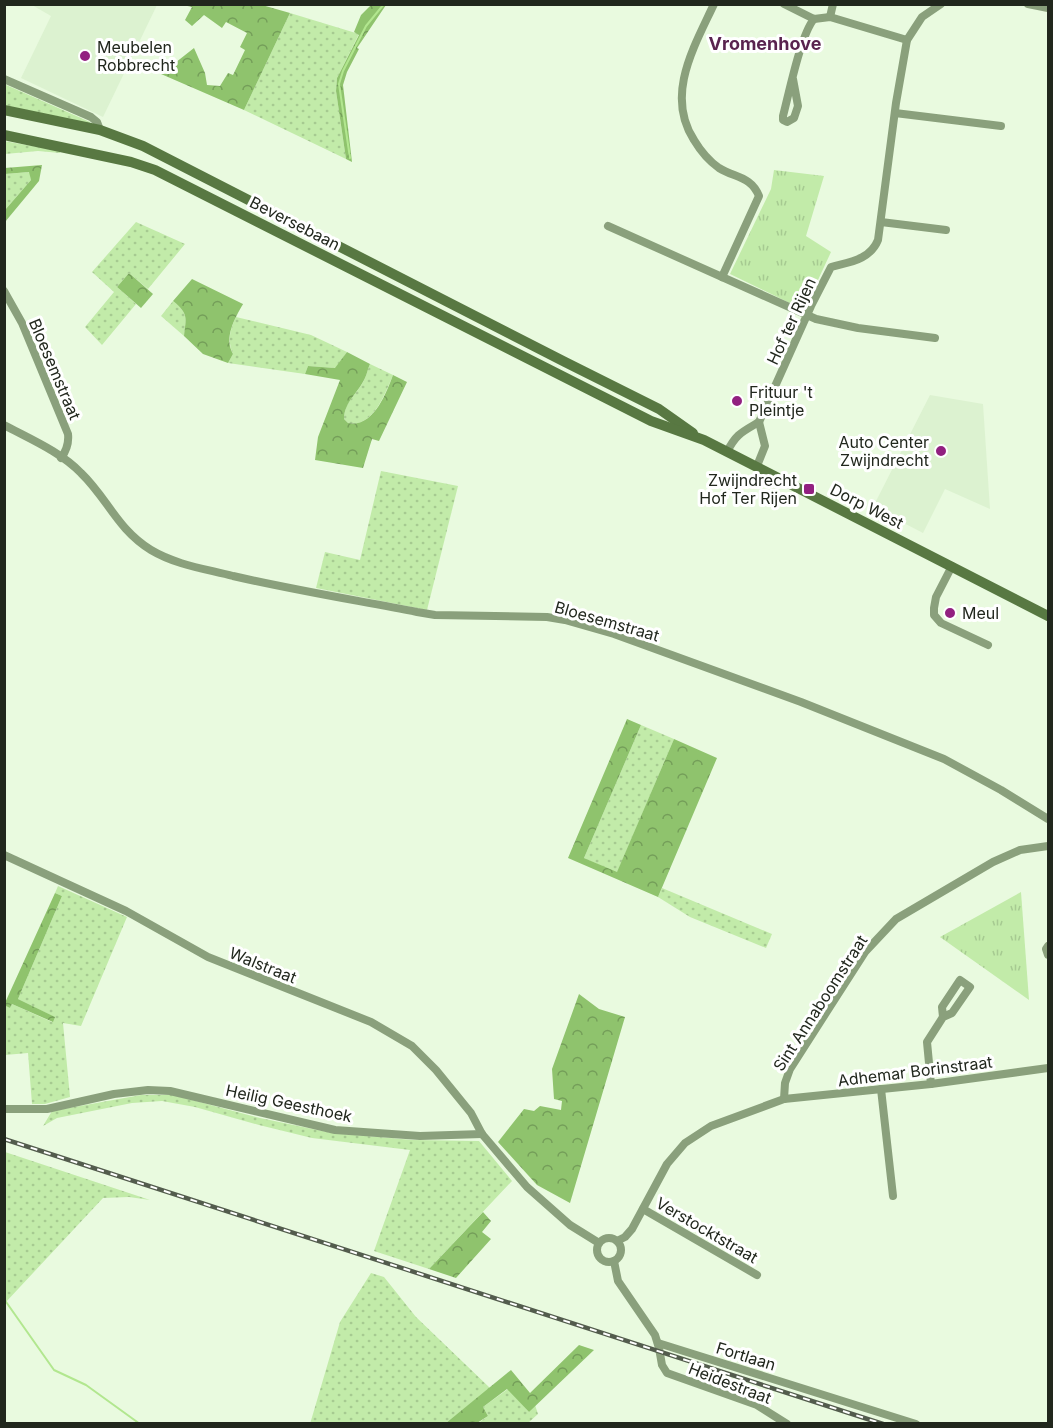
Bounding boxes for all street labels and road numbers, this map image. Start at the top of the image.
street label: Beversebaan [247,192,343,254]
street label: Hof ter Rijen [762,274,820,368]
street label: Bloesemstraat [25,315,85,423]
street label: Dorp West [827,479,907,533]
street label: Bloesemstraat [552,597,662,645]
street label: Sint Annaboomstraat [769,931,871,1075]
street label: Walstraat [226,942,300,988]
street label: Adhemar Borinstraat [837,1052,993,1090]
street label: Heilig Geesthoek [224,1080,354,1126]
street label: Verstocktstraat [652,1193,762,1267]
street label: Fortlaan [714,1337,778,1375]
street label: Heidestraat [686,1358,774,1408]

